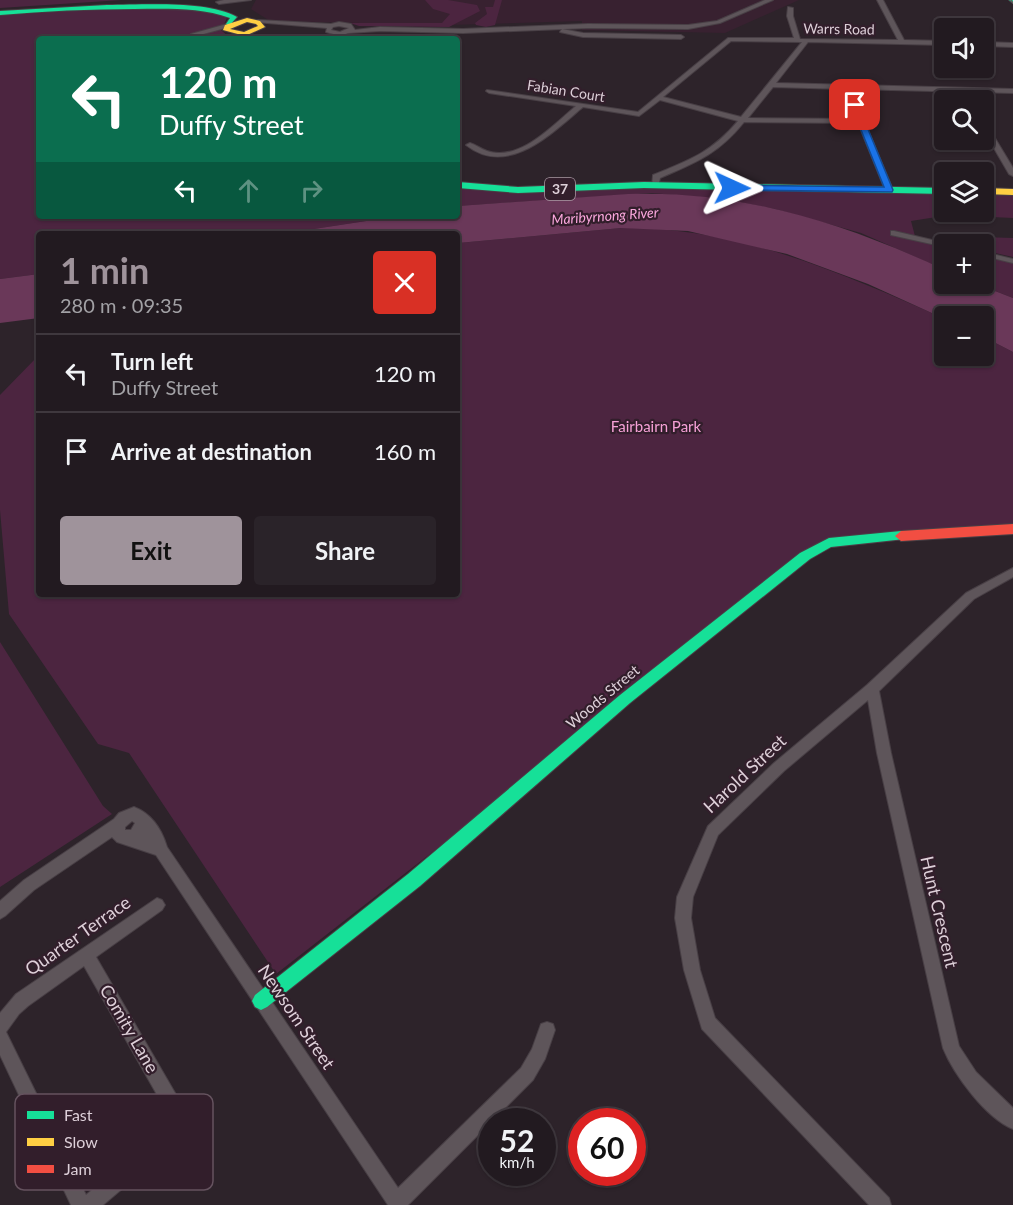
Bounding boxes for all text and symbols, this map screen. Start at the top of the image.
map controls [934,18,994,366]
button: sound [934,18,994,78]
street label: Warrs Road [803,19,875,38]
text: 120 m [159,57,277,107]
icon: left [60,60,138,138]
street label: Fabian Court [526,76,606,105]
pin [829,79,880,130]
icon: arrive [838,88,871,121]
button: search [934,90,994,150]
text: Duffy Street [159,108,304,141]
position arrow [700,156,764,220]
button: layers [934,162,994,222]
icon: left [169,174,202,207]
icon: ahead [232,174,265,207]
icon: right [295,174,328,207]
road number: 37 [545,178,575,200]
water label: Maribyrnong River [551,203,659,228]
button: + [934,234,994,294]
text: 1 min [60,248,149,292]
button: close [373,251,436,314]
text: 280 m · 09:35 [60,293,183,317]
button: − [934,306,994,366]
text: Turn left [111,348,193,375]
icon: left [60,357,93,390]
text: 120 m [374,360,436,387]
text: Duffy Street [111,375,218,399]
park label: Fairbairn Park [611,417,702,435]
icon: arrive [60,435,93,468]
text: Arrive at destination [111,438,312,465]
text: 160 m [374,438,436,465]
button: Exit [60,516,242,585]
button: Share [254,516,436,585]
street label: Woods Street [562,660,643,732]
street label: Harold Street [698,729,791,817]
street label: Hunt Crescent [916,854,964,970]
street label: Quarter Terrace [20,891,134,980]
street label: Newsom Street [254,960,340,1074]
street label: Comity Lane [96,980,164,1077]
legend [15,1094,213,1190]
text: Fast [64,1105,93,1124]
speed limit sign: 60 [568,1108,646,1186]
text: 52 [500,1122,534,1158]
text: Slow [64,1132,98,1151]
text: km/h [499,1153,535,1171]
text: Jam [64,1159,92,1178]

